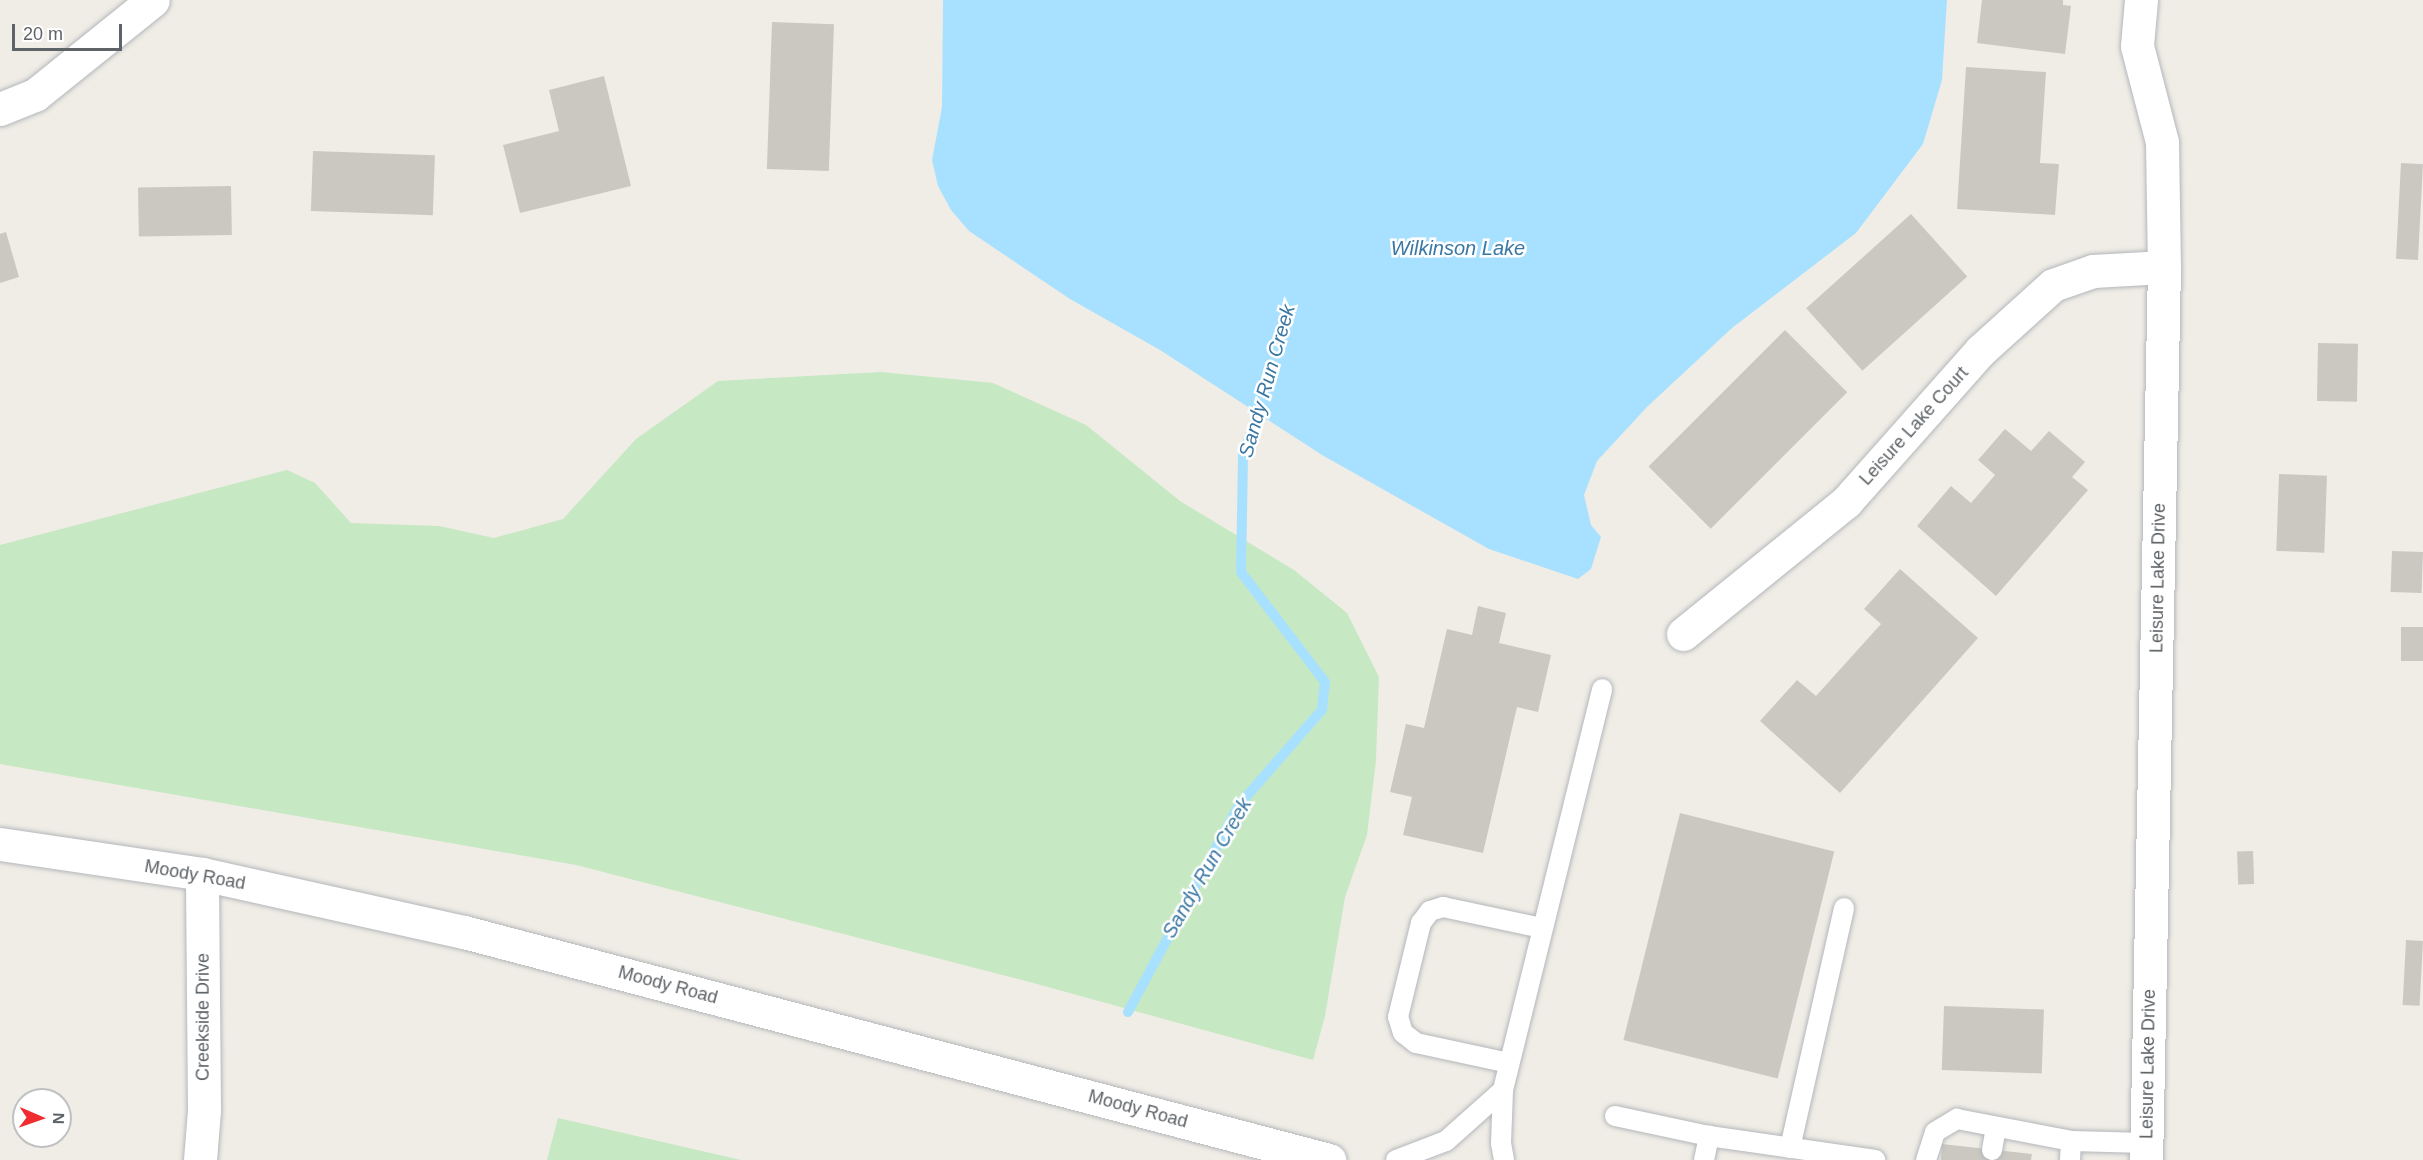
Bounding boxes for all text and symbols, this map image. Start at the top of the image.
scale bar [15,12,124,50]
text: 20 m [23,24,63,44]
water label: Wilkinson Lake [1391,236,1525,260]
water label: Sandy Run Creek [1234,302,1300,460]
street label: Leisure Lake Court [1855,362,1973,490]
street label: Leisure Lake Drive [2146,503,2170,653]
water label: Sandy Run Creek [1157,794,1257,942]
street label: Moody Road [143,856,247,894]
street label: Creekside Drive [192,953,214,1081]
street label: Moody Road [616,961,720,1009]
street label: Leisure Lake Drive [2136,989,2160,1139]
street label: Moody Road [1086,1085,1190,1133]
north arrow [12,1088,72,1148]
text: N [50,1113,67,1125]

